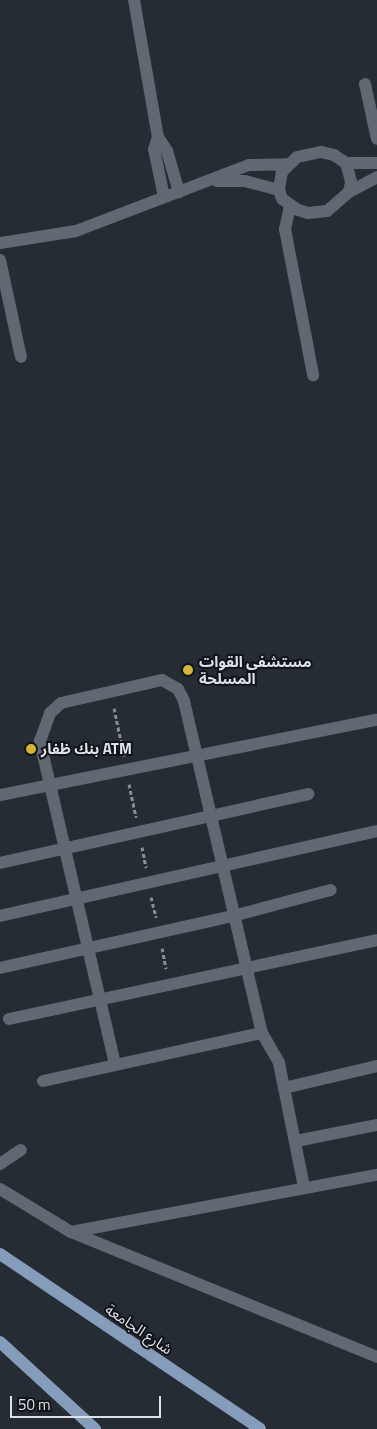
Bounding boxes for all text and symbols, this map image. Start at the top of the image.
place label: مستشفى القوات المسلحة [199,652,311,687]
marker: مستشفى القوات المسلحة [181,663,195,677]
place label: بنك ظفار ATM [41,740,132,758]
marker: بنك ظفار ATM [25,743,37,755]
street label: شارع الجامعة [102,1300,176,1358]
scale bar [12,1386,164,1418]
text: 50 m [18,1393,51,1416]

